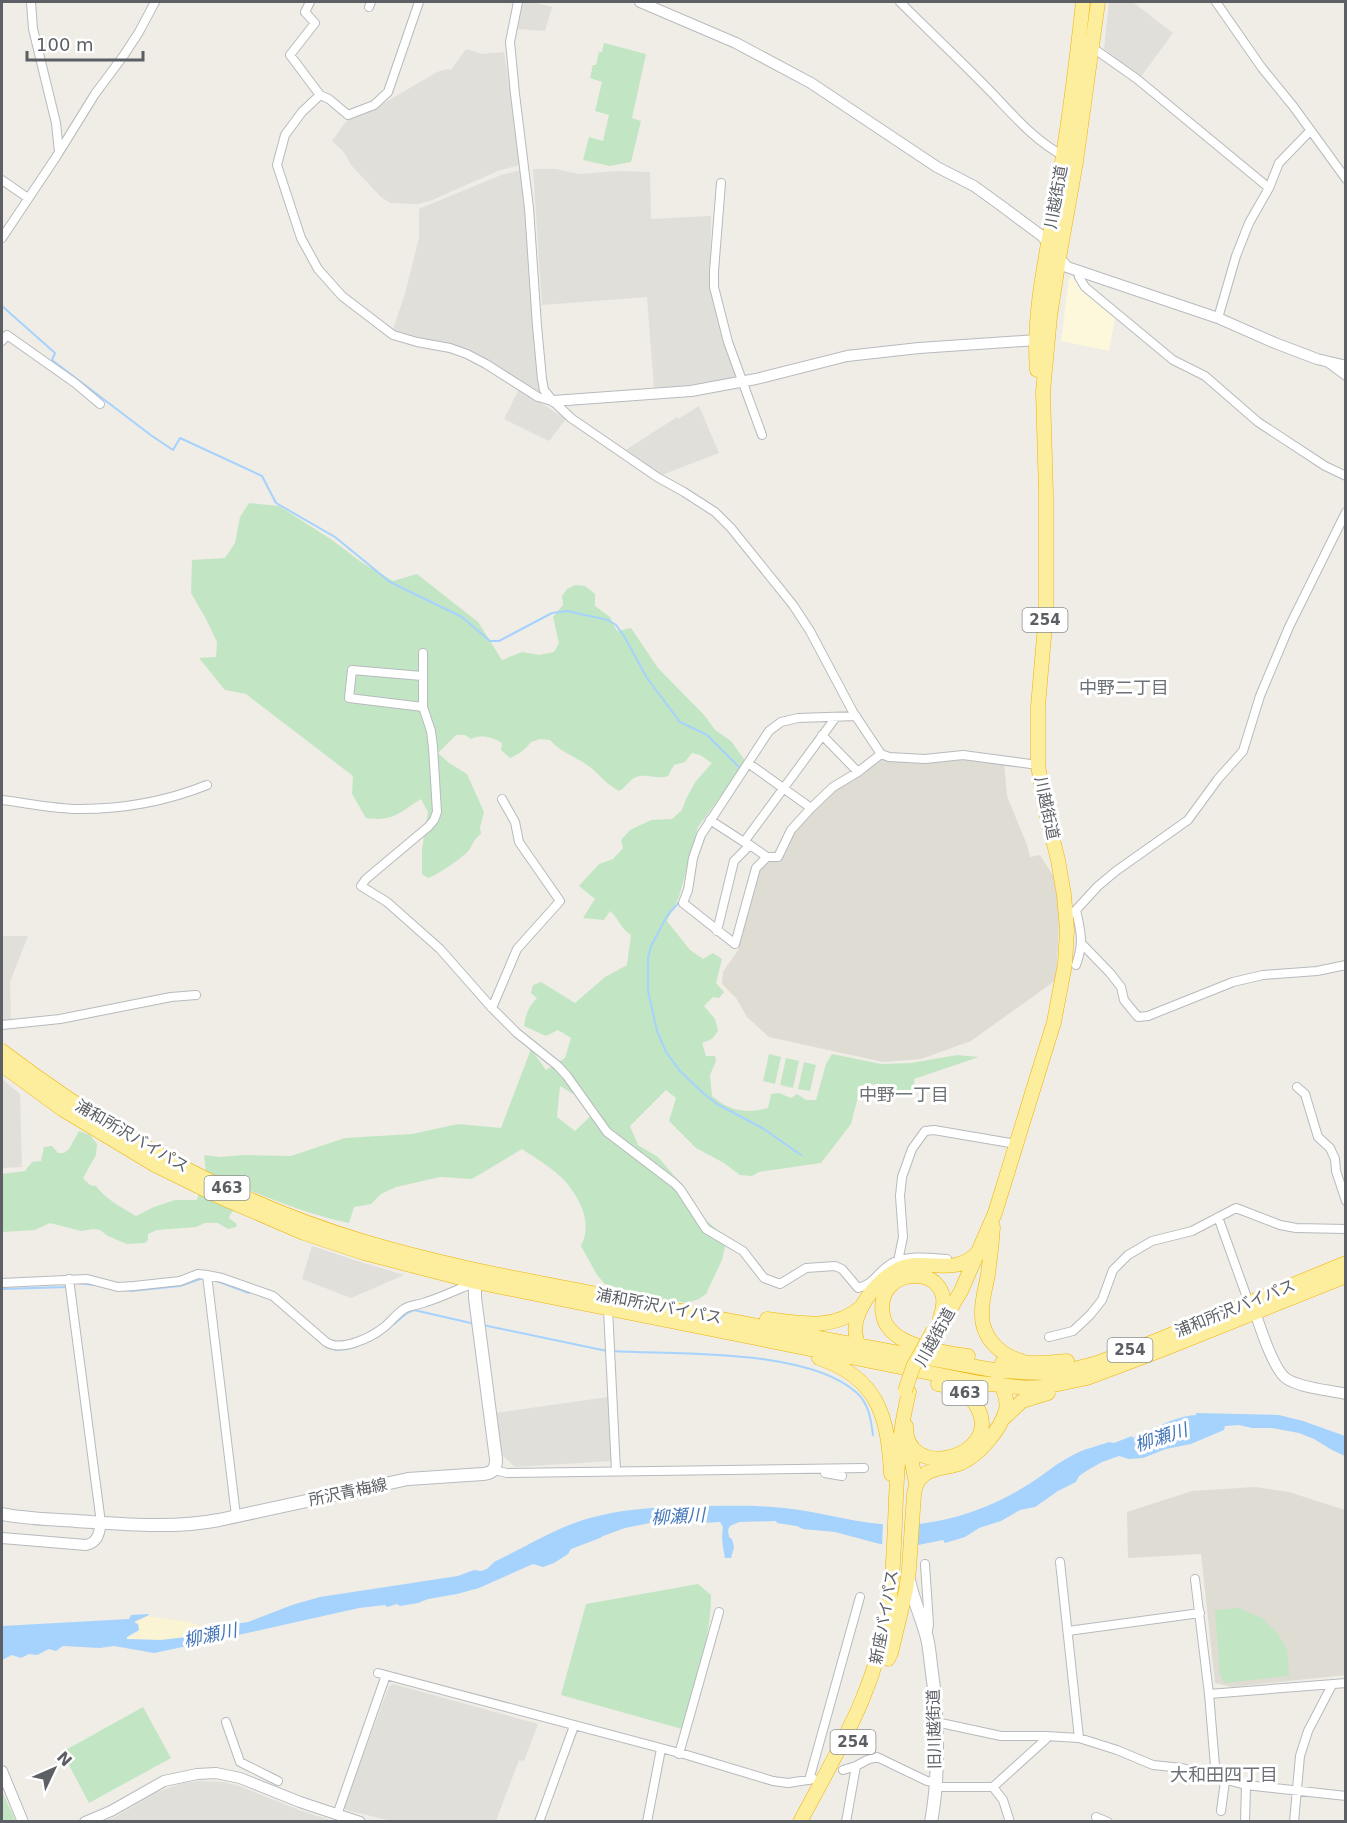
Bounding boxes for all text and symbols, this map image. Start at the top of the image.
scale bar [27,24,142,62]
text: 100 m [36,34,94,55]
street label: 川越街道 [1041,164,1071,230]
road number: 254 [1022,608,1068,632]
district label: 中野二丁目 [1079,677,1169,698]
street label: 川越街道 [1031,775,1063,841]
district label: 中野一丁目 [859,1084,949,1105]
street label: 浦和所沢バイパス [72,1096,192,1176]
road number: 463 [204,1176,250,1200]
street label: 浦和所沢バイパス [1172,1275,1298,1341]
street label: 浦和所沢バイパス [595,1284,723,1328]
street label: 川越街道 [911,1304,959,1370]
road number: 254 [1108,1338,1152,1362]
road number: 463 [942,1381,988,1405]
water label: 柳瀬川 [1132,1418,1192,1455]
street label: 所沢青梅線 [307,1474,389,1510]
water label: 柳瀬川 [650,1504,708,1528]
street label: 新座バイパス [866,1568,902,1666]
water label: 柳瀬川 [181,1619,241,1651]
street label: 旧川越街道 [924,1689,944,1769]
road number: 254 [830,1730,876,1754]
north arrow [24,1739,84,1799]
text: N [53,1748,76,1770]
district label: 大和田四丁目 [1170,1764,1278,1785]

